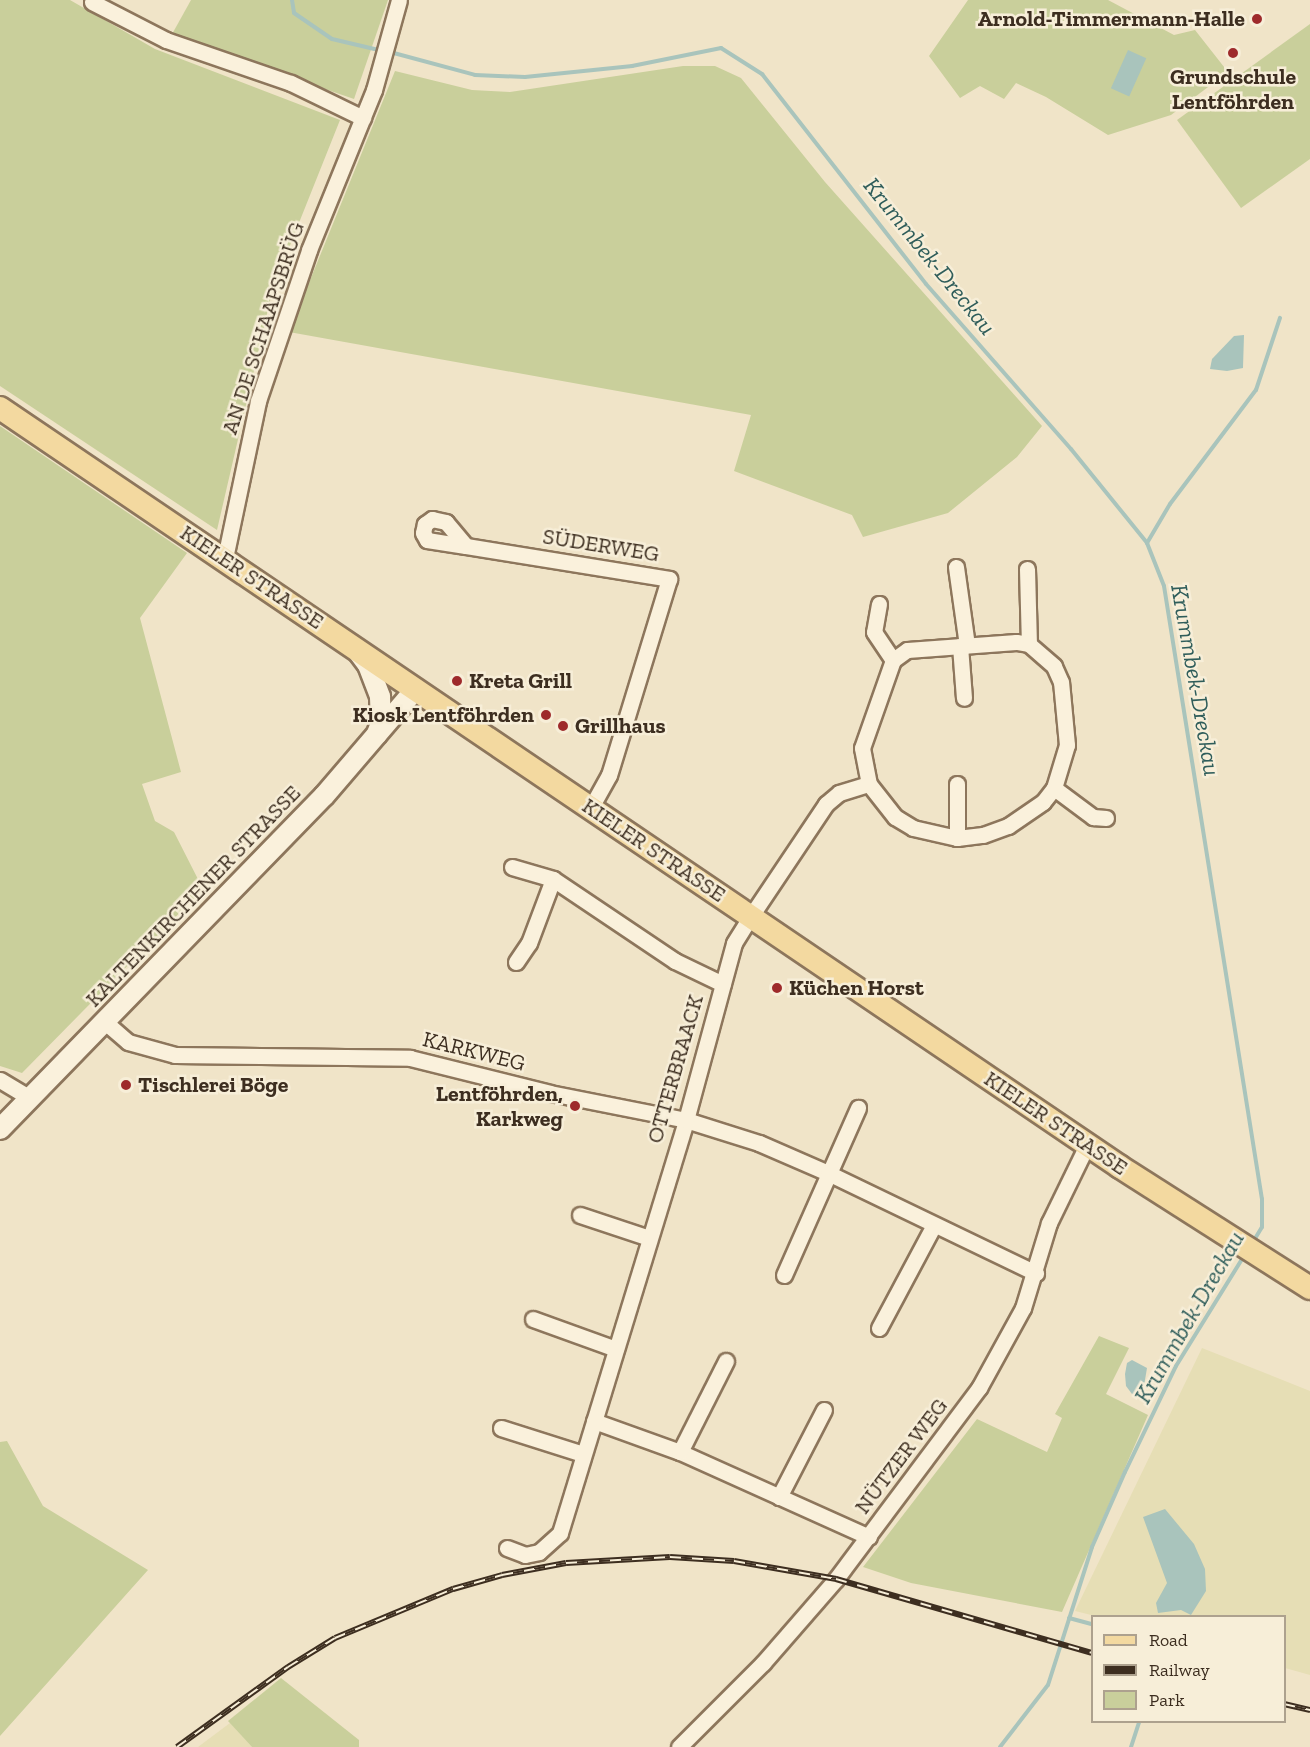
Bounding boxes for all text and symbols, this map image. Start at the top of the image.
place label: Arnold-Timmermann-Halle [978,6,1245,32]
marker: Arnold-Timmermann-Halle [1250,12,1264,26]
marker: Grundschule Lentföhrden [1226,46,1240,60]
place label: Grundschule Lentföhrden [1170,63,1296,114]
water label: Krummbek-Dreckau [858,171,1002,341]
street label: AN DE SCHAAPSBRÜG [216,219,310,437]
street label: KIELER STRASSE [175,519,329,635]
street label: SÜDERWEG [541,523,661,567]
water label: Krummbek-Dreckau [1165,582,1227,778]
place label: Kreta Grill [469,668,572,694]
marker: Kreta Grill [450,674,464,688]
place label: Kiosk Lentföhrden [352,702,534,728]
marker: Kiosk Lentföhrden [539,708,553,722]
place label: Grillhaus [575,713,666,739]
marker: Grillhaus [556,719,570,733]
street label: KALTENKIRCHENER STRASSE [80,780,306,1012]
street label: KIELER STRASSE [577,792,731,908]
place label: Küchen Horst [789,975,924,1001]
marker: Küchen Horst [770,981,784,995]
street label: OTTERBRAACK [641,992,709,1146]
street label: KARKWEG [420,1026,528,1076]
street label: KIELER STRASSE [979,1065,1133,1181]
place label: Tischlerei Böge [138,1072,288,1098]
marker: Tischlerei Böge [119,1078,133,1092]
place label: Lentföhrden, Karkweg [436,1080,563,1132]
marker: Lentföhrden, Karkweg [568,1099,582,1113]
water label: Krummbek-Dreckau [1128,1226,1250,1408]
street label: NÜTZER WEG [849,1393,953,1519]
legend [1091,1615,1286,1723]
text: Road [1149,1629,1188,1651]
text: Railway [1149,1659,1210,1681]
text: Park [1149,1689,1185,1711]

